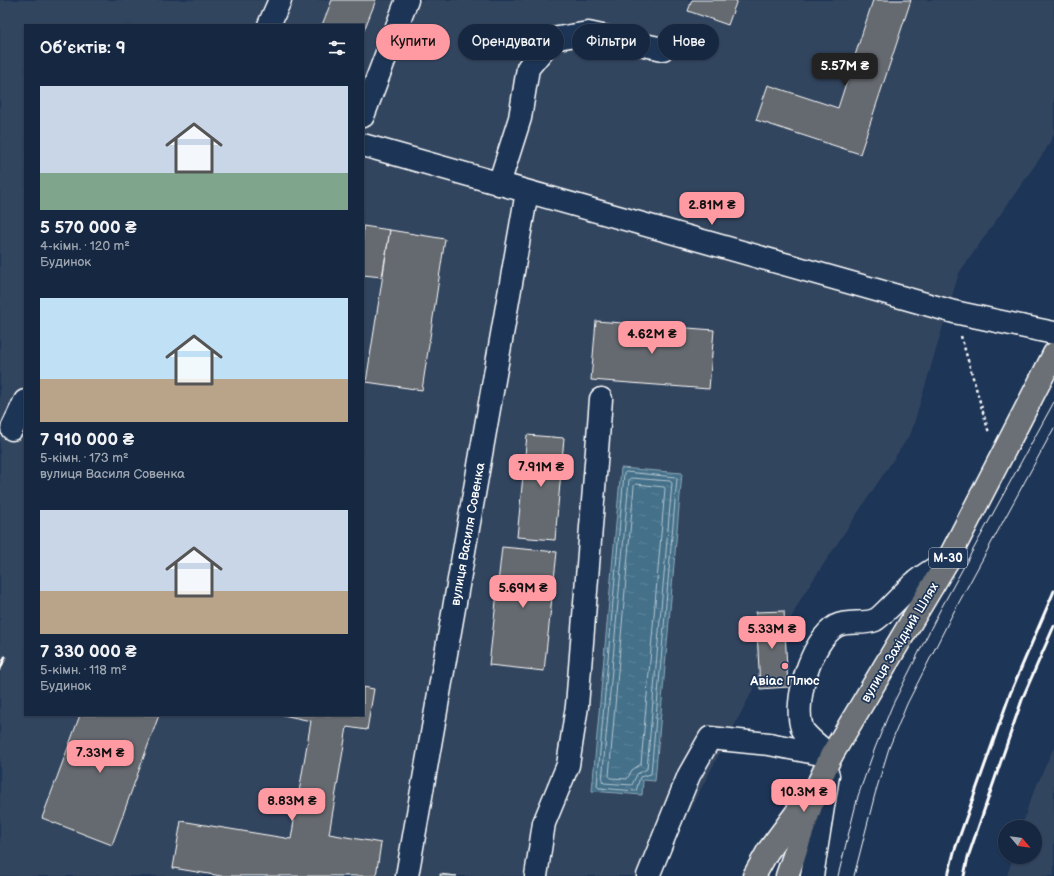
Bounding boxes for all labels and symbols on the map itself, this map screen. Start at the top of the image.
pin: 5.57M ₴ [808,53,882,87]
pin: 2.81M ₴ [675,192,749,226]
pin: 4.62M ₴ [615,321,689,355]
pin: 7.91M ₴ [504,454,578,488]
street label: вулиця Василя Совенка [448,461,488,607]
road number: М-30 [929,548,967,568]
pin: 5.69M ₴ [486,575,560,609]
street label: вулиця Західний Шлях [858,580,942,705]
pin: 5.33M ₴ [735,616,809,650]
marker: Авіас Плюс [780,661,790,671]
place label: Авіас Плюс [749,673,820,689]
pin: 7.33M ₴ [63,740,137,774]
pin: 10.3M ₴ [767,779,841,813]
pin: 8.83M ₴ [255,788,329,822]
north arrow [998,820,1042,864]

